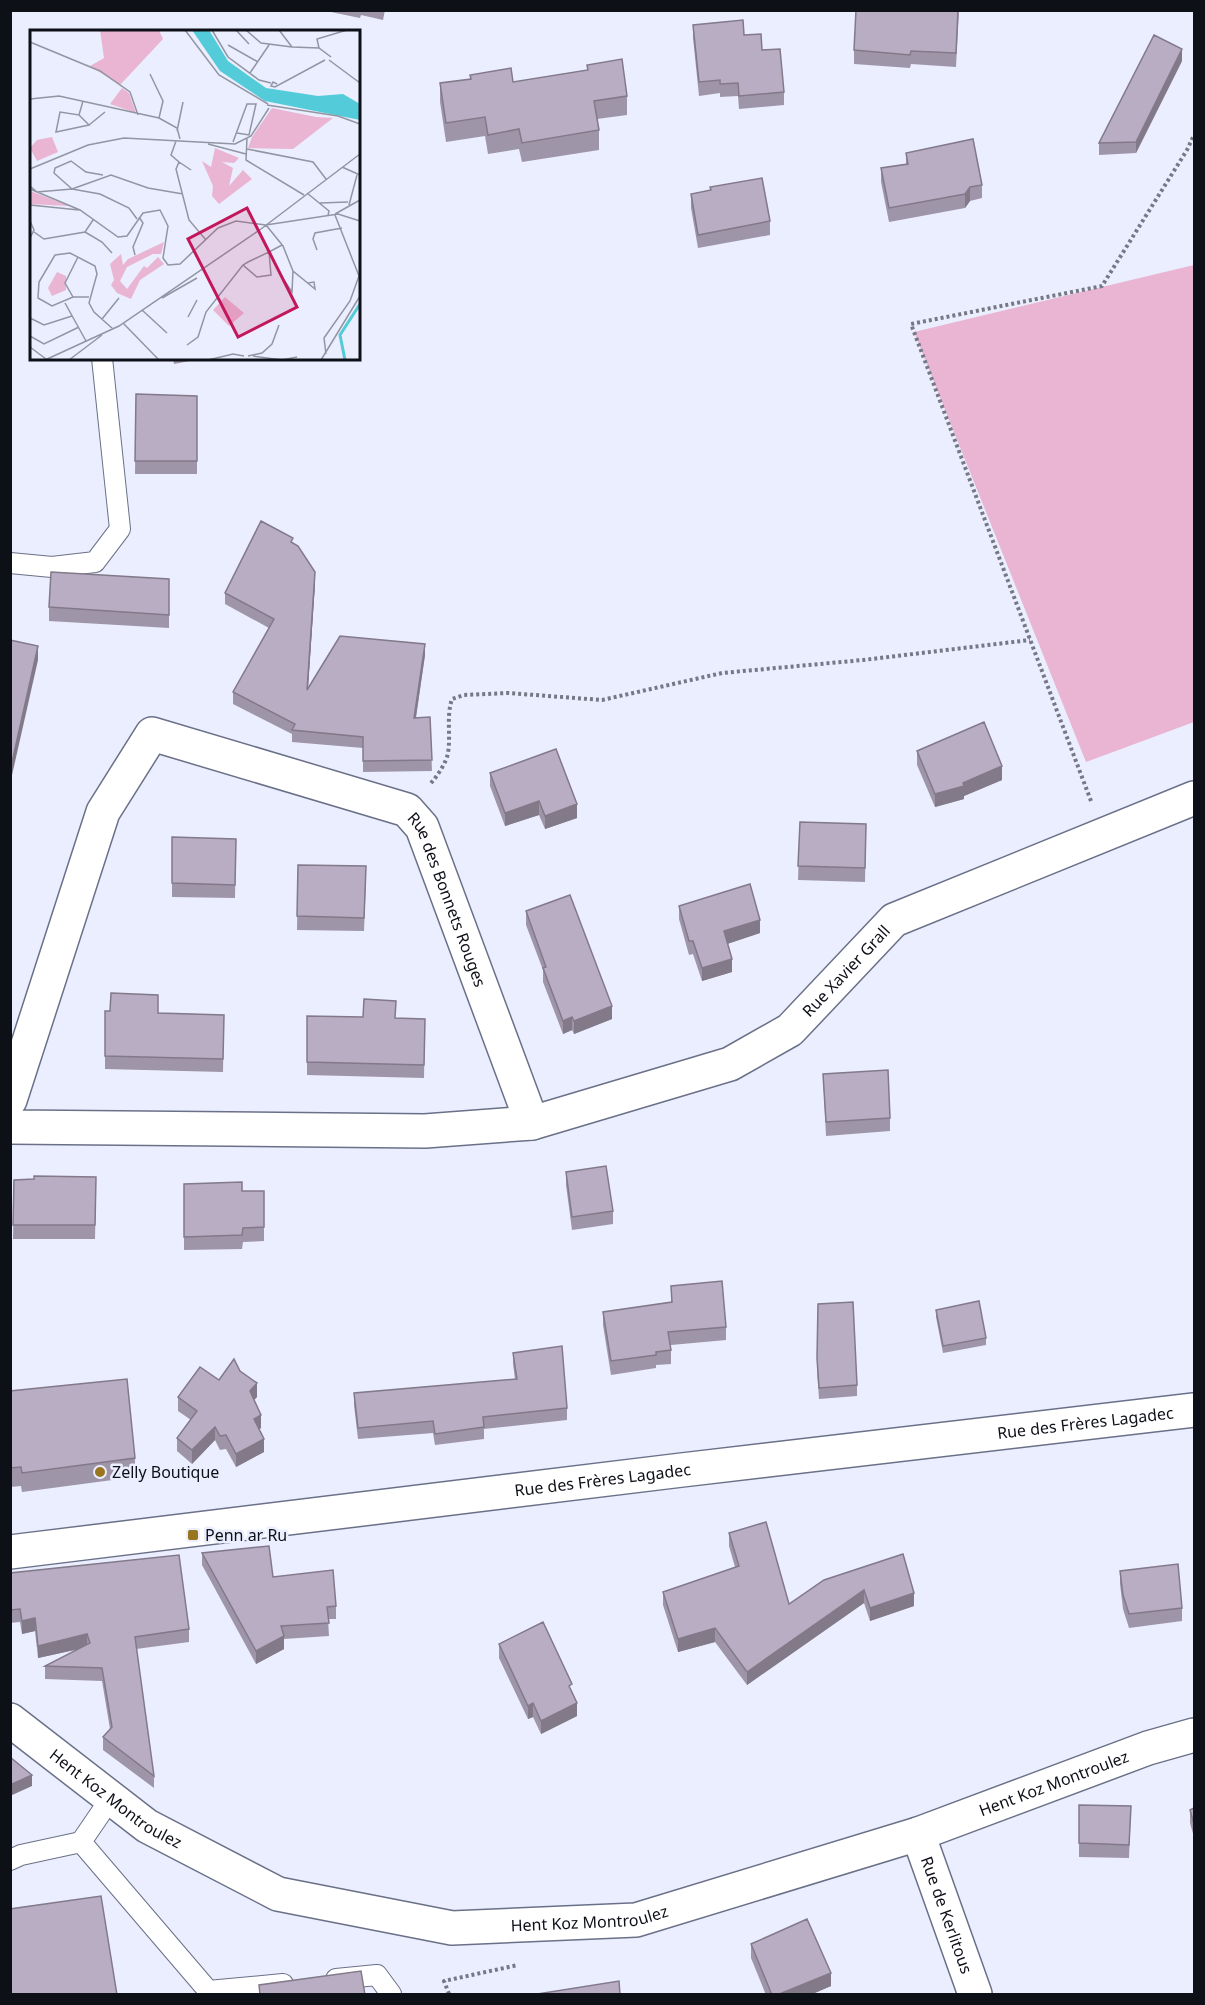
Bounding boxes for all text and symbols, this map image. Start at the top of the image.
inset map [30,30,360,360]
street label: Rue des Bonnets Rouges [403,807,491,990]
street label: Rue Xavier Grall [797,920,895,1022]
street label: Rue des Frères Lagadec [996,1401,1175,1444]
street label: Rue des Frères Lagadec [513,1458,692,1501]
place label: Zelly Boutique [112,1461,219,1483]
marker: Zelly Boutique [93,1465,107,1479]
place label: Penn ar Ru [205,1524,287,1546]
marker: Penn ar Ru [186,1528,200,1542]
street label: Hent Koz Montroulez [45,1744,186,1853]
street label: Hent Koz Montroulez [976,1745,1132,1821]
street label: Rue de Kerlitous [916,1853,978,1977]
street label: Hent Koz Montroulez [510,1900,671,1936]

